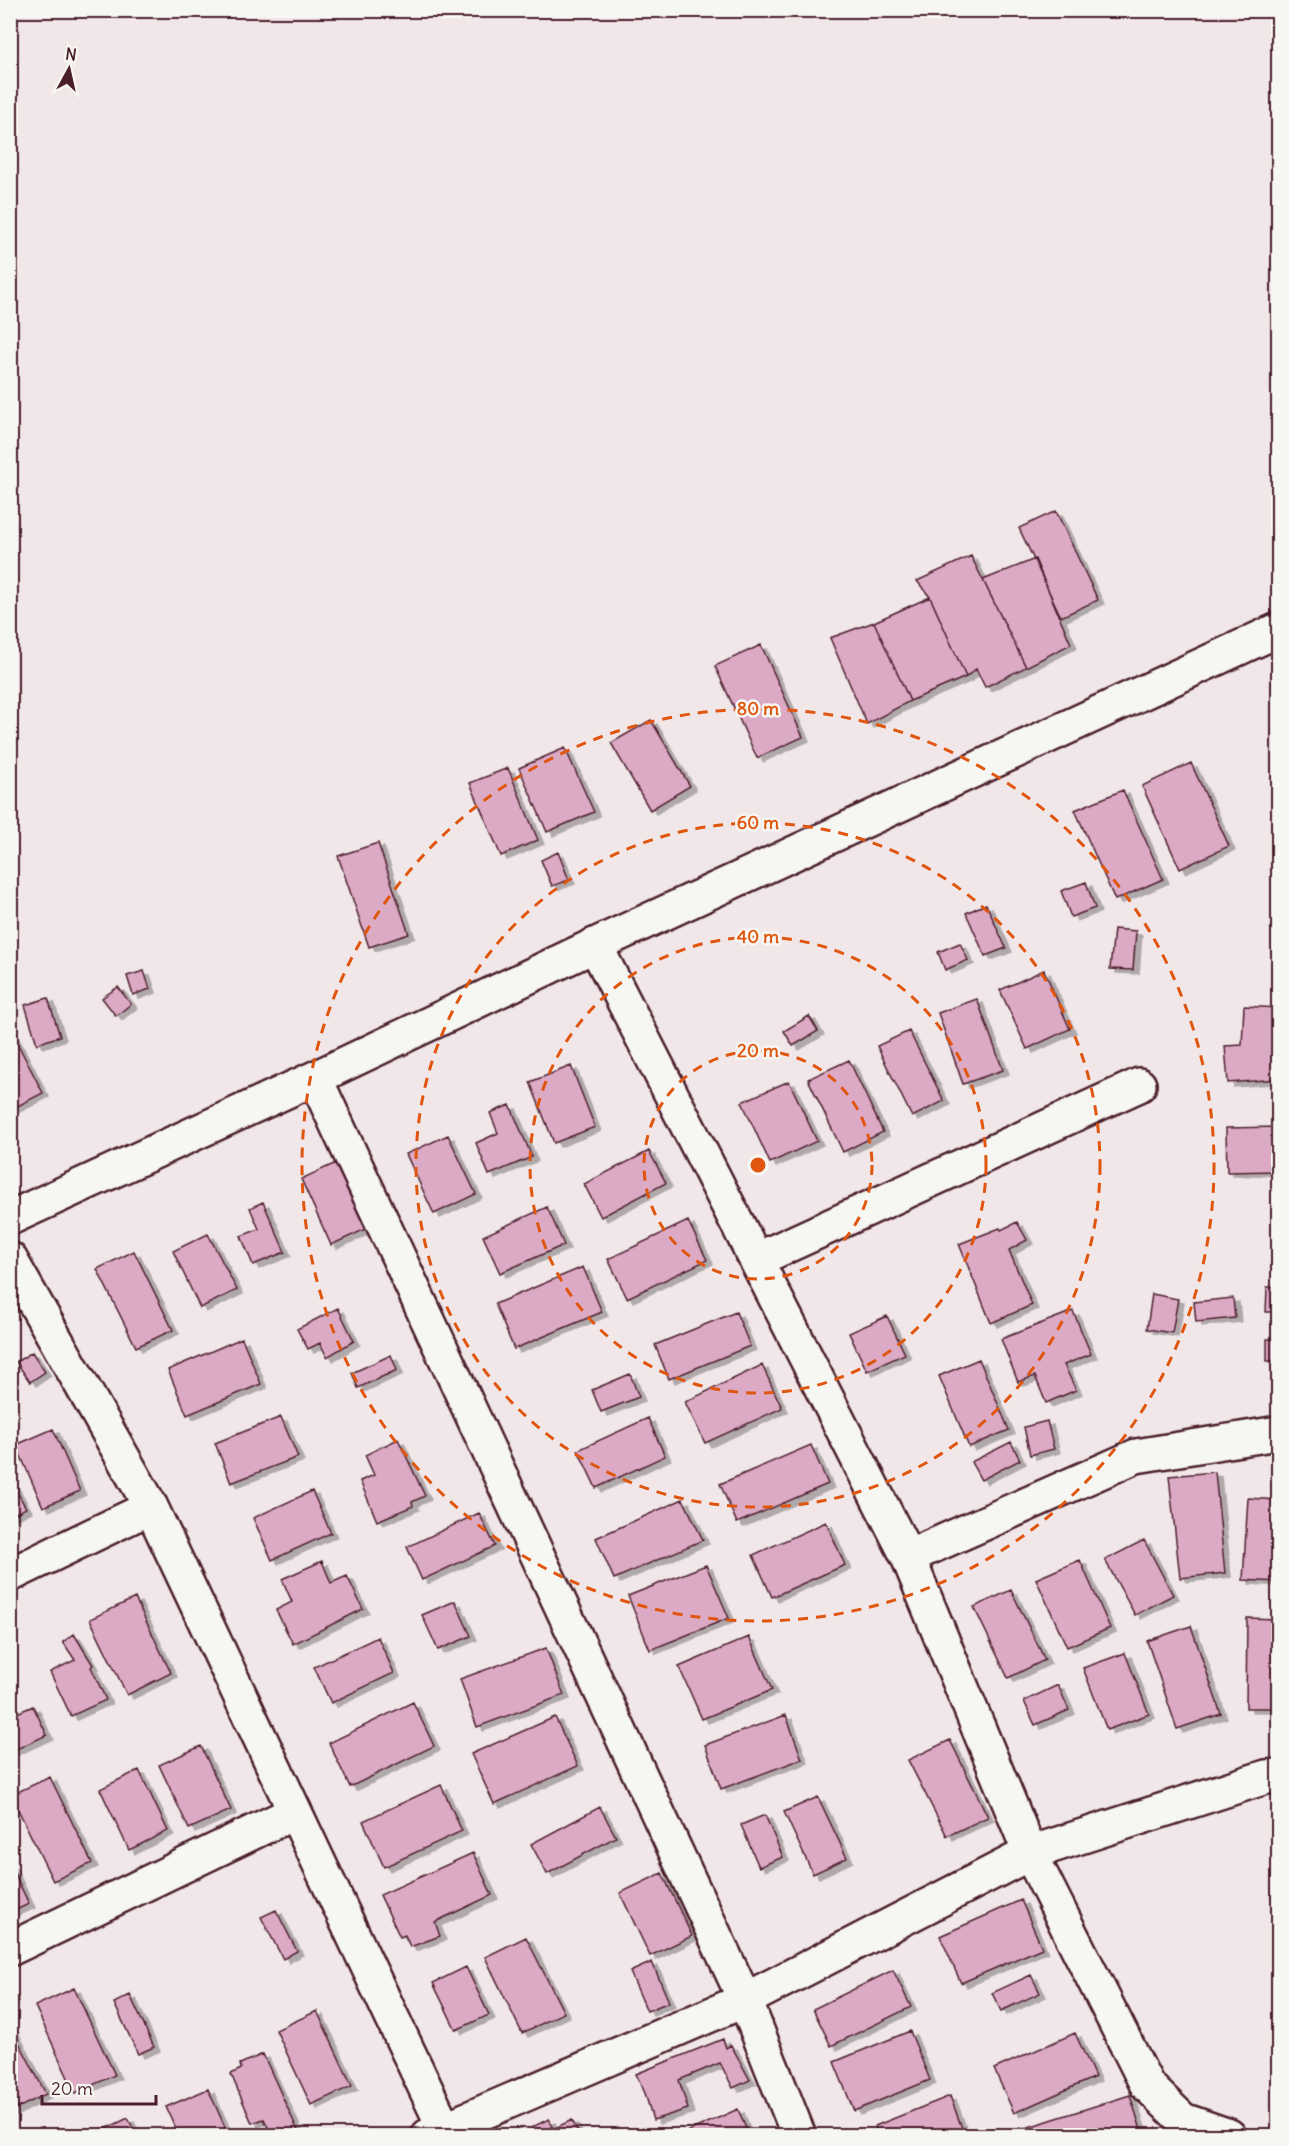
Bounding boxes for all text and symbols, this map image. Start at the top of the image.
north arrow [39,39,99,99]
text: N [64,43,78,65]
text: 80 m [737,697,779,720]
text: 60 m [737,811,779,834]
text: 40 m [737,925,779,948]
text: 20 m [737,1039,779,1062]
centre of rings [748,1155,768,1175]
scale bar [42,2068,156,2106]
text: 20 m [51,2077,93,2100]

